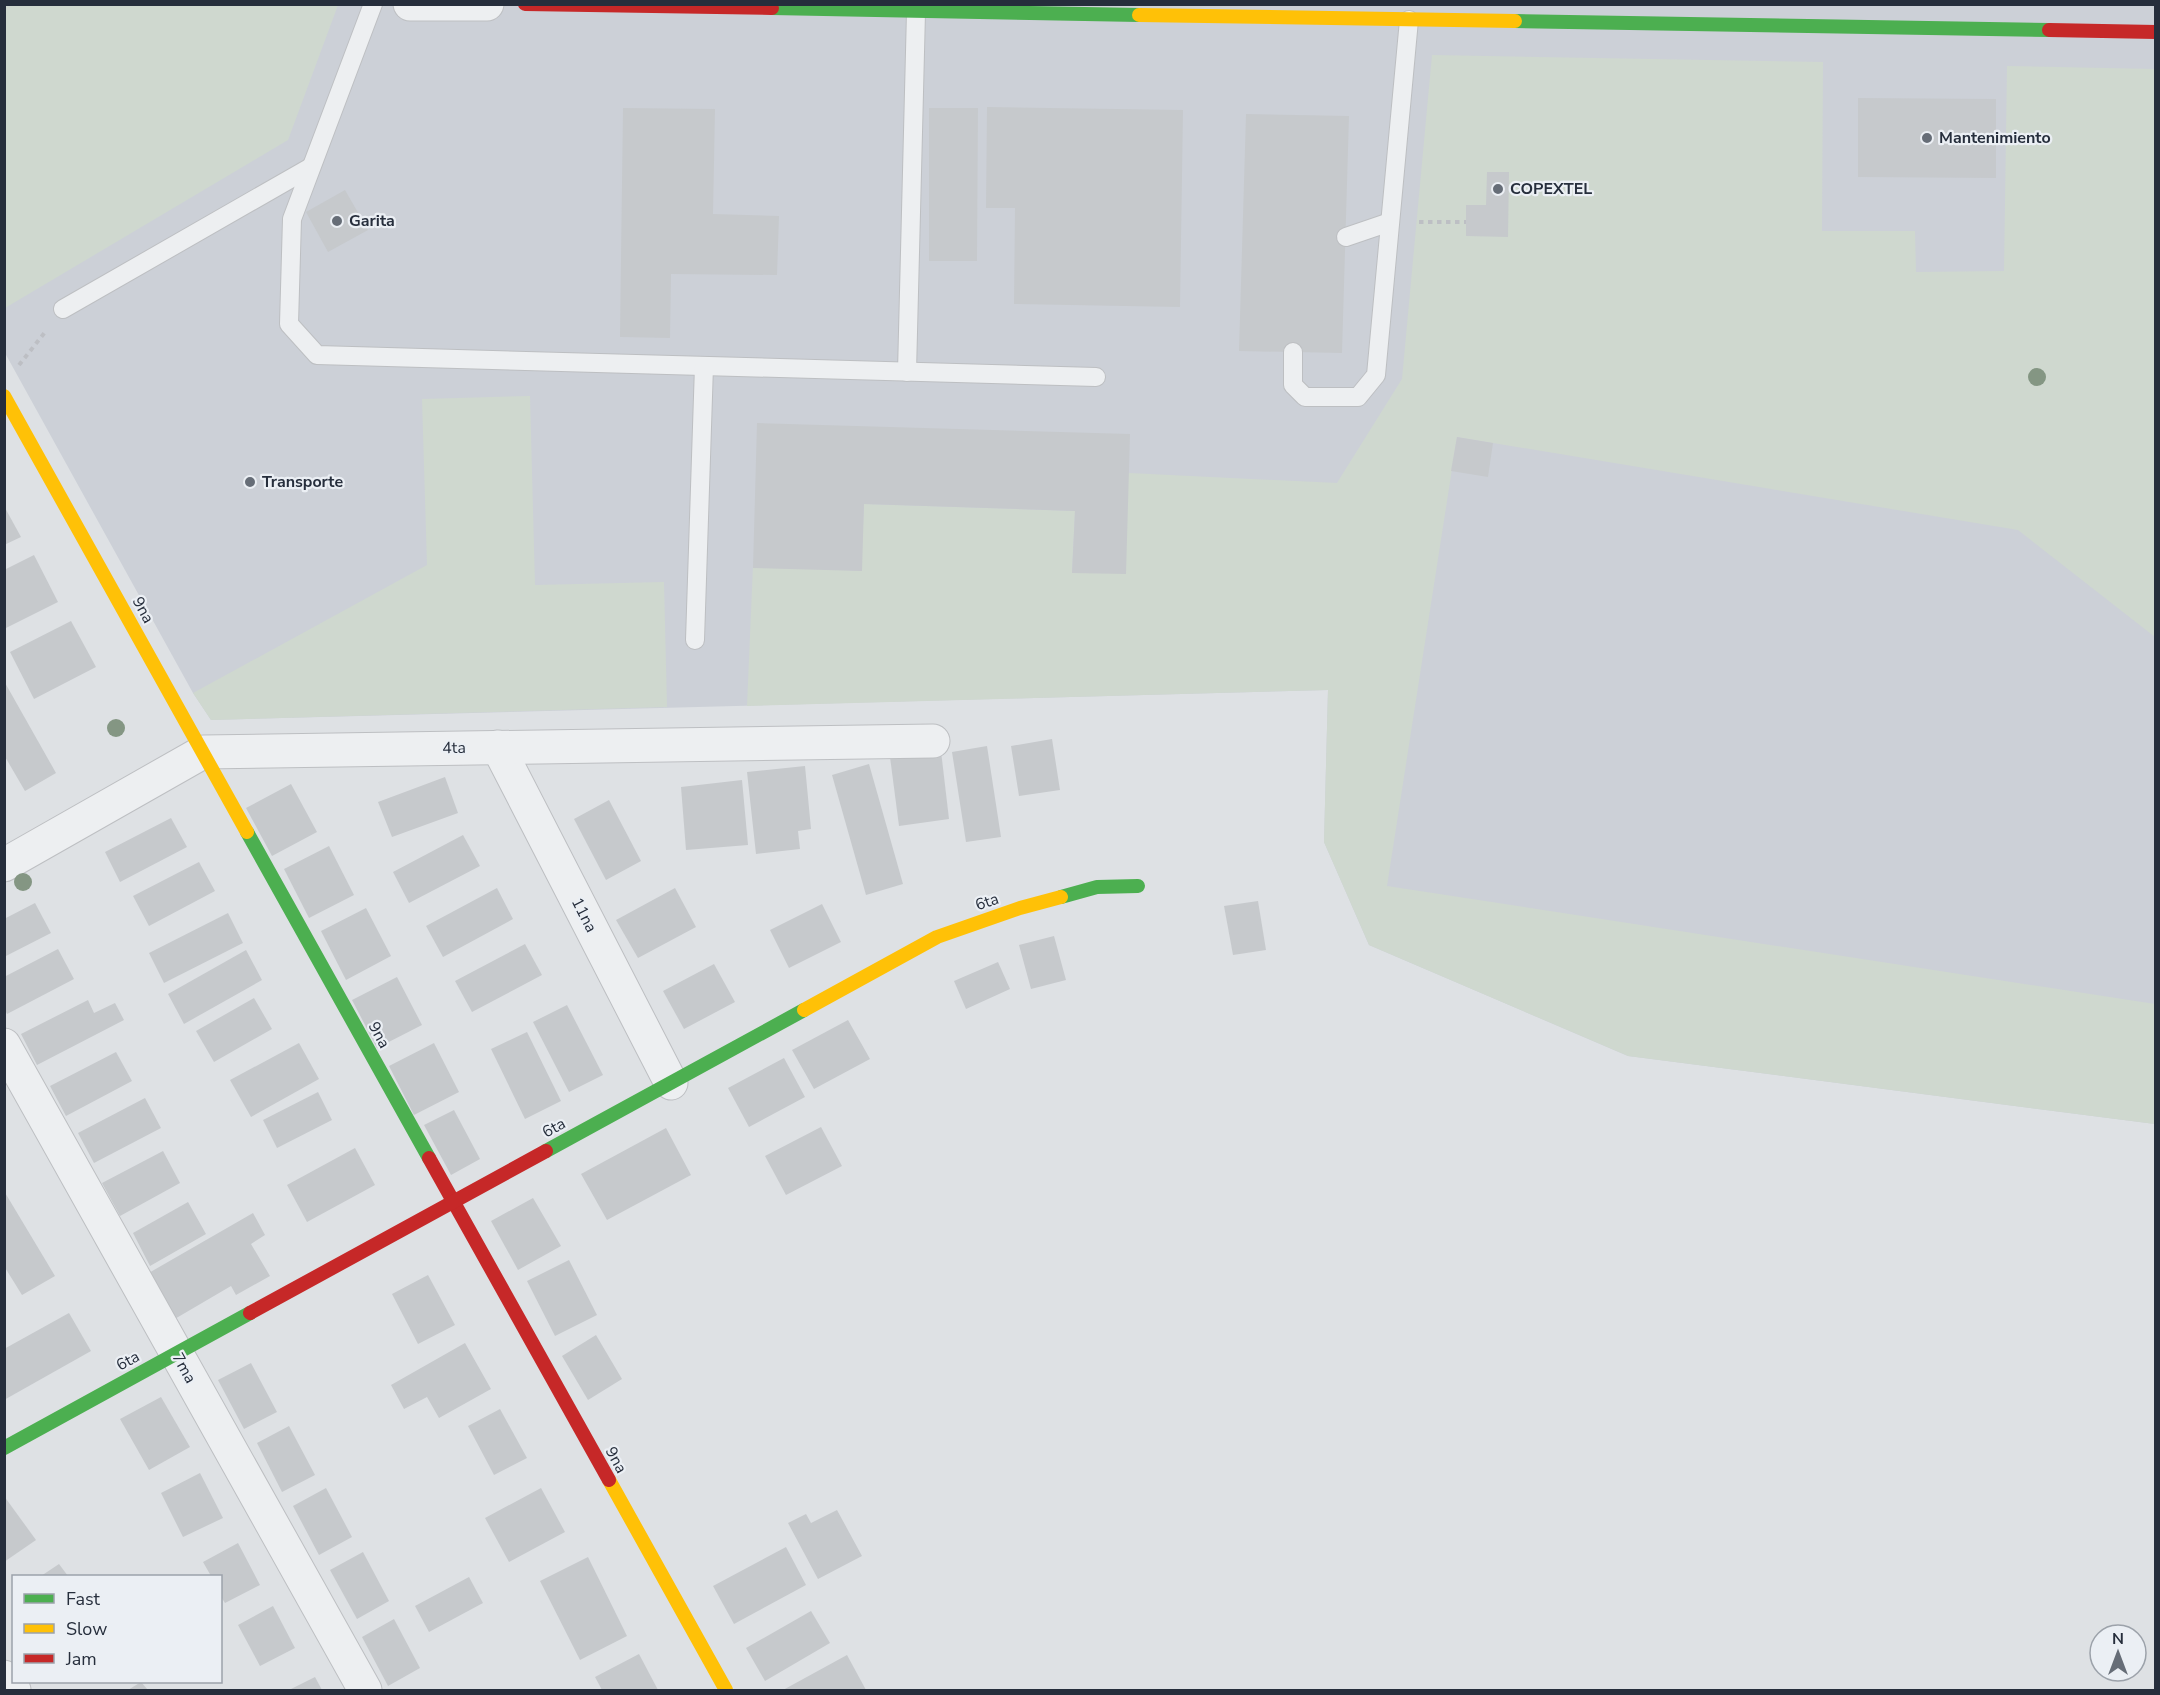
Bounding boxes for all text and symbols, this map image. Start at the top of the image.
place label: Mantenimiento [1939,127,2051,149]
marker: Mantenimiento [1920,131,1934,145]
place label: COPEXTEL [1510,178,1592,200]
marker: COPEXTEL [1491,182,1505,196]
place label: Garita [349,210,395,232]
marker: Garita [330,214,344,228]
place label: Transporte [262,471,343,493]
marker: Transporte [243,475,257,489]
street label: 9na [127,593,159,627]
street label: 4ta [442,737,466,759]
street label: 6ta [972,888,1002,916]
street label: 11na [566,894,602,936]
street label: 9na [363,1018,395,1052]
street label: 6ta [538,1113,570,1143]
street label: 6ta [112,1346,144,1376]
street label: 7ma [167,1349,201,1387]
street label: 9na [600,1443,632,1477]
legend [12,1575,222,1683]
text: Fast [66,1587,101,1611]
text: Slow [66,1617,107,1641]
north arrow [2088,1623,2148,1683]
text: N [2112,1628,2124,1650]
text: Jam [65,1647,97,1671]

